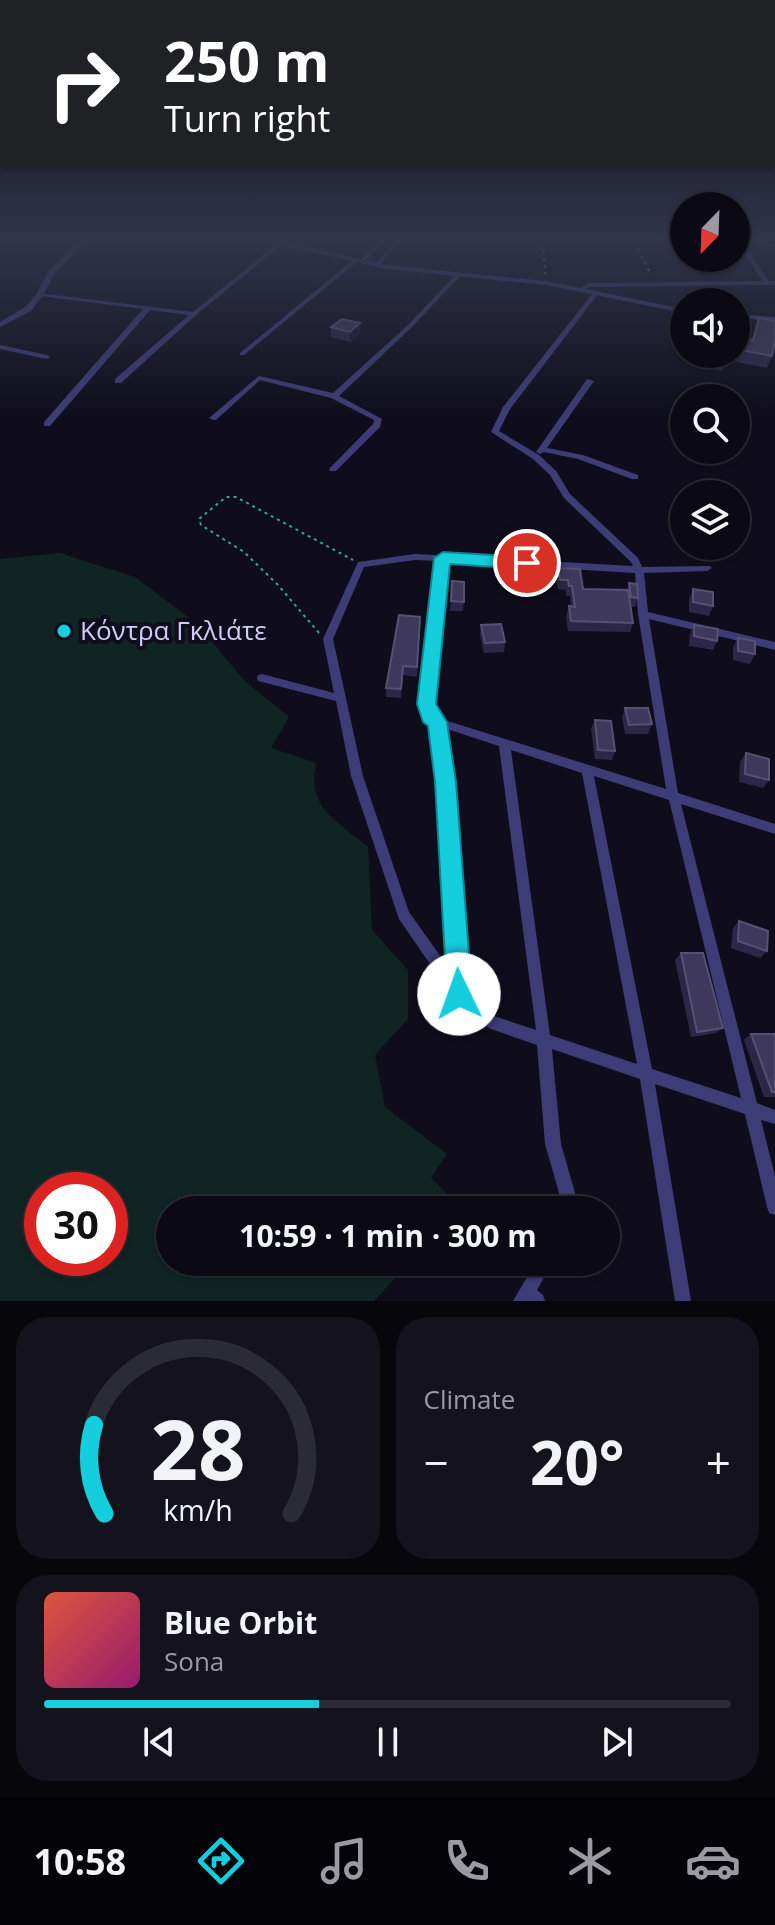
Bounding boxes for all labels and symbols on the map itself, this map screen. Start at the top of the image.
north arrow [670,192,750,272]
pin [493,529,561,597]
place label: Κόντρα Γκλιάτε [80,612,267,648]
marker: Κόντρα Γκλιάτε [55,622,73,640]
position arrow [417,952,501,1036]
speed limit sign: 30 [24,1172,128,1276]

